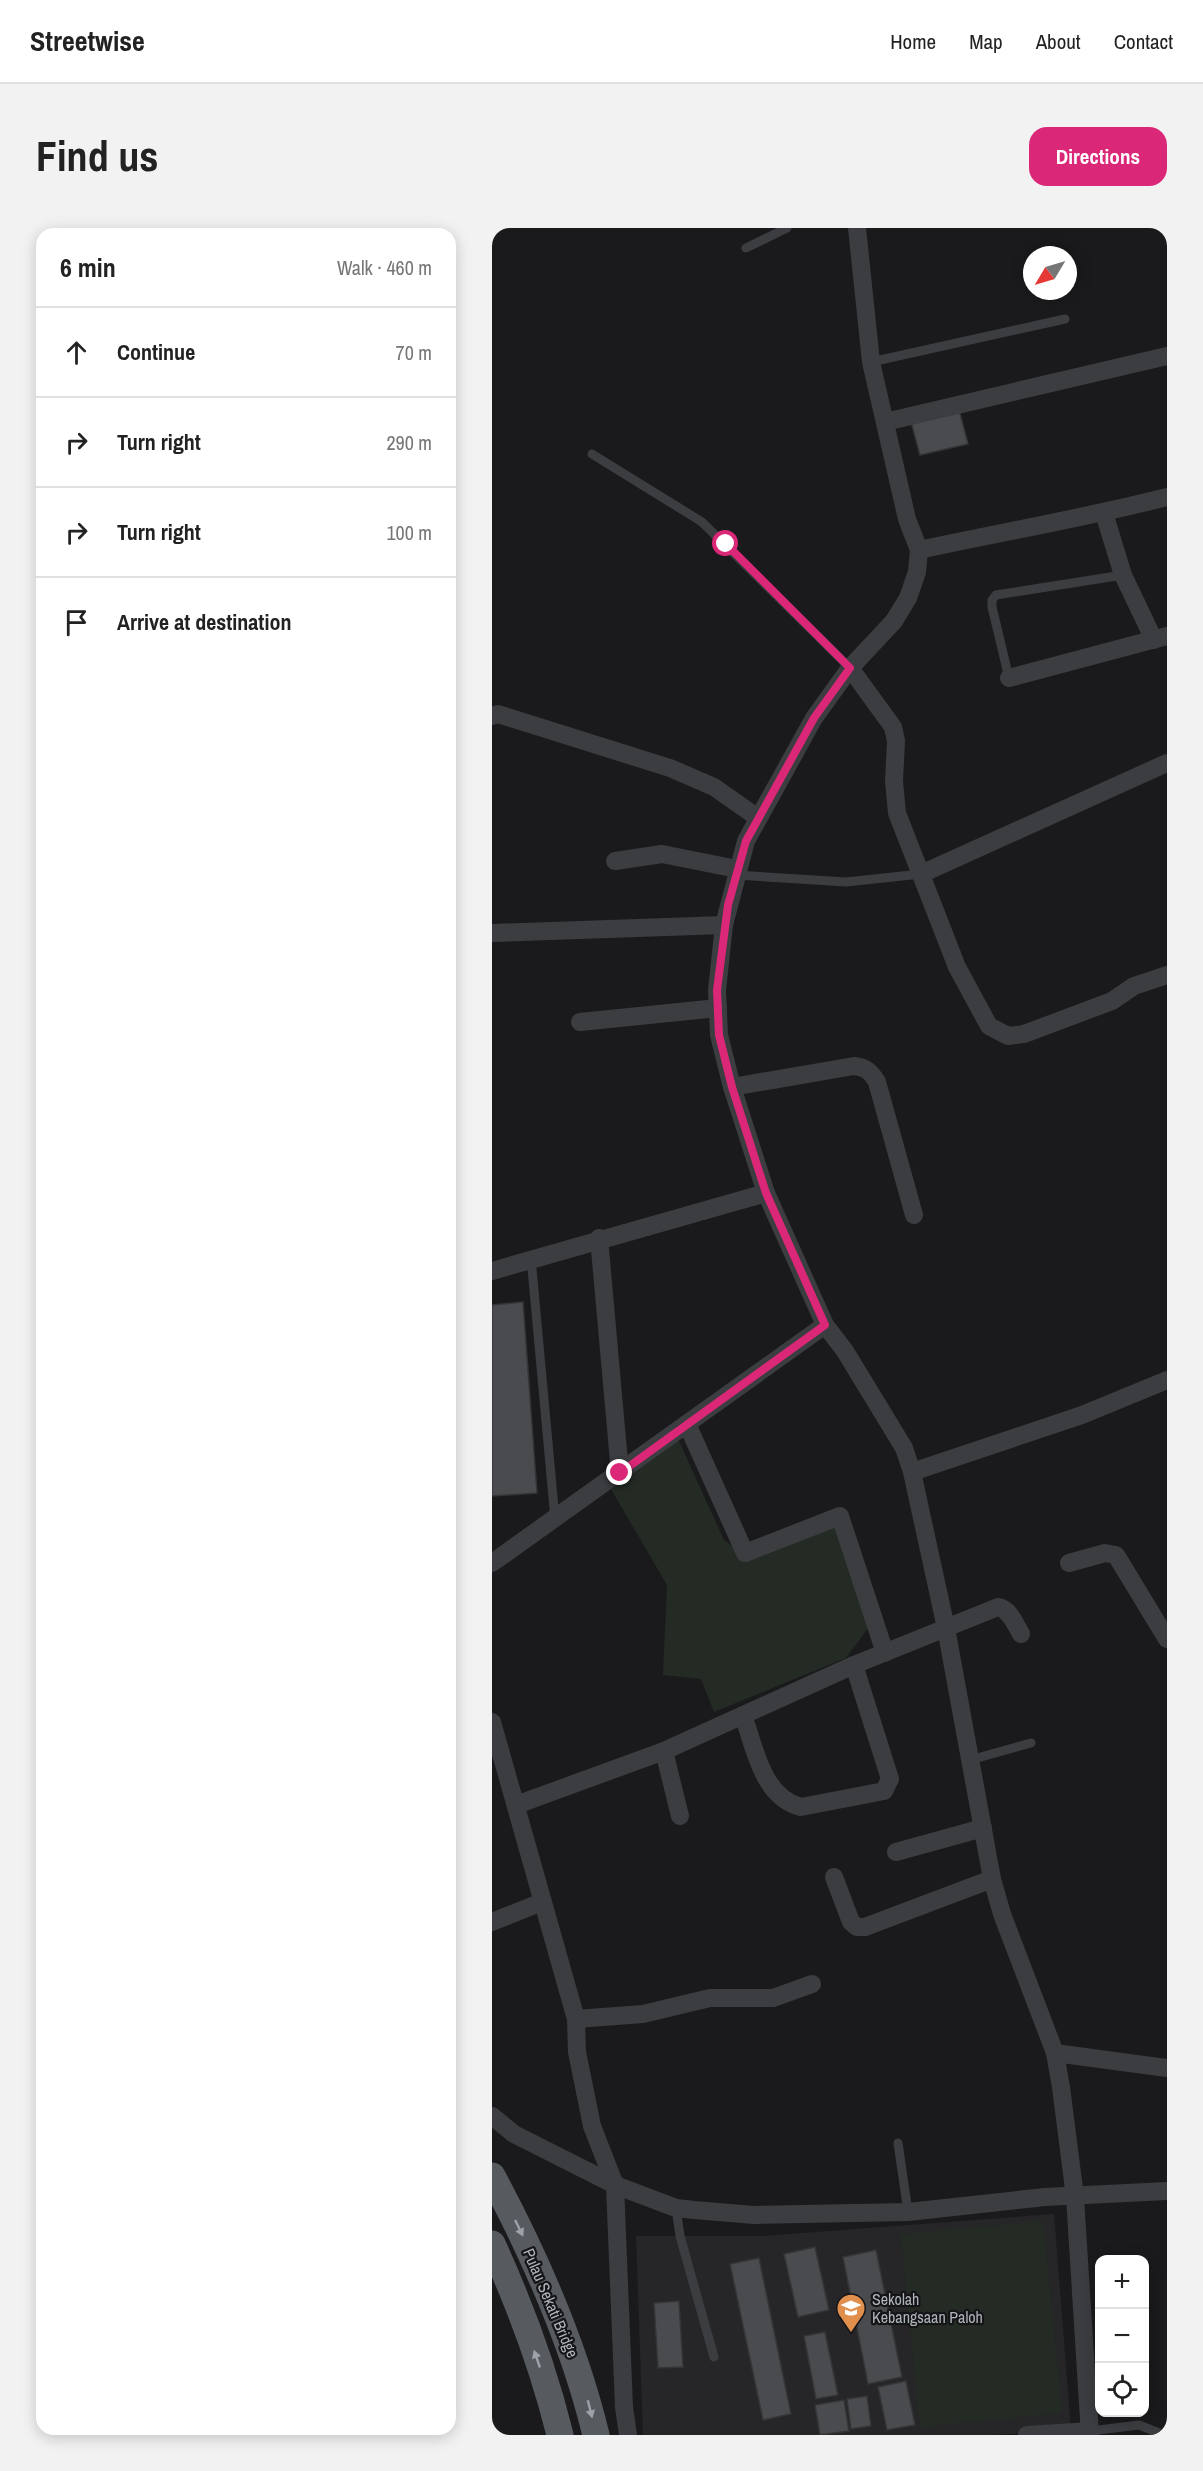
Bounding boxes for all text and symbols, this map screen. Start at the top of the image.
text: Streetwise [30,22,145,60]
text: Home [890,27,936,56]
text: Map [969,27,1003,56]
text: About [1036,27,1081,56]
text: Contact [1114,27,1173,56]
button: Directions [1029,127,1167,186]
text: Find us [36,128,158,184]
north arrow [1023,246,1077,300]
text: 6 min [60,250,116,285]
text: Walk · 460 m [337,254,432,281]
icon: ahead [60,336,93,369]
text: Continue [117,337,195,367]
text: 70 m [396,339,432,366]
icon: right [60,426,93,459]
text: Turn right [117,427,201,457]
text: 290 m [386,429,432,456]
icon: right [60,516,93,549]
text: Turn right [117,517,201,547]
text: 100 m [386,519,432,546]
route start [712,530,738,556]
icon: arrive [60,606,93,639]
text: Arrive at destination [117,607,291,637]
route end [606,1459,632,1485]
one-way arrow [514,2220,523,2237]
street label: Pulau Sekati Bridge [518,2245,584,2361]
map controls [1095,2255,1149,2417]
button: + [1095,2255,1149,2309]
place label: Sekolah Kebangsaan Paloh [872,2288,983,2328]
school or university icon: Sekolah Kebangsaan Paloh [835,2292,867,2334]
button: − [1095,2309,1149,2363]
one-way arrow [532,2350,542,2368]
button: locate [1095,2363,1149,2417]
one-way arrow [586,2400,596,2418]

